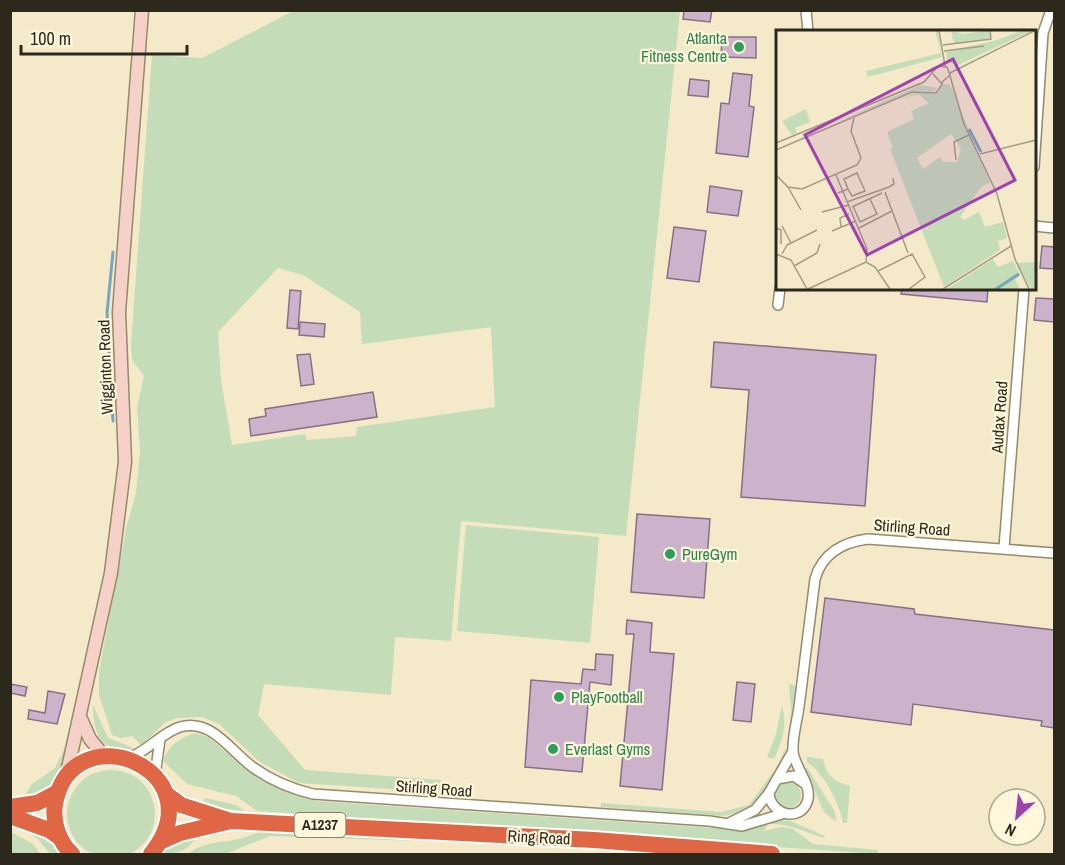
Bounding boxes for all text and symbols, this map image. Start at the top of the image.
scale bar [21,18,188,56]
text: 100 m [30,26,71,51]
place label: Atlanta Fitness Centre [641,27,728,67]
inset map [776,30,1035,290]
marker: Atlanta Fitness Centre [732,40,746,54]
street label: Wigginton Road [92,319,118,415]
street label: Audax Road [985,380,1012,455]
street label: Stirling Road [873,513,951,541]
place label: PureGym [682,543,737,565]
marker: PureGym [663,547,677,561]
place label: PlayFootball [571,686,643,708]
marker: PlayFootball [552,690,566,704]
place label: Everlast Gyms [565,738,650,760]
marker: Everlast Gyms [546,742,560,756]
street label: Stirling Road [395,774,473,802]
north arrow [987,787,1047,847]
road number: A1237 [294,813,346,837]
text: N [1001,818,1019,842]
street label: Ring Road [507,824,571,850]

